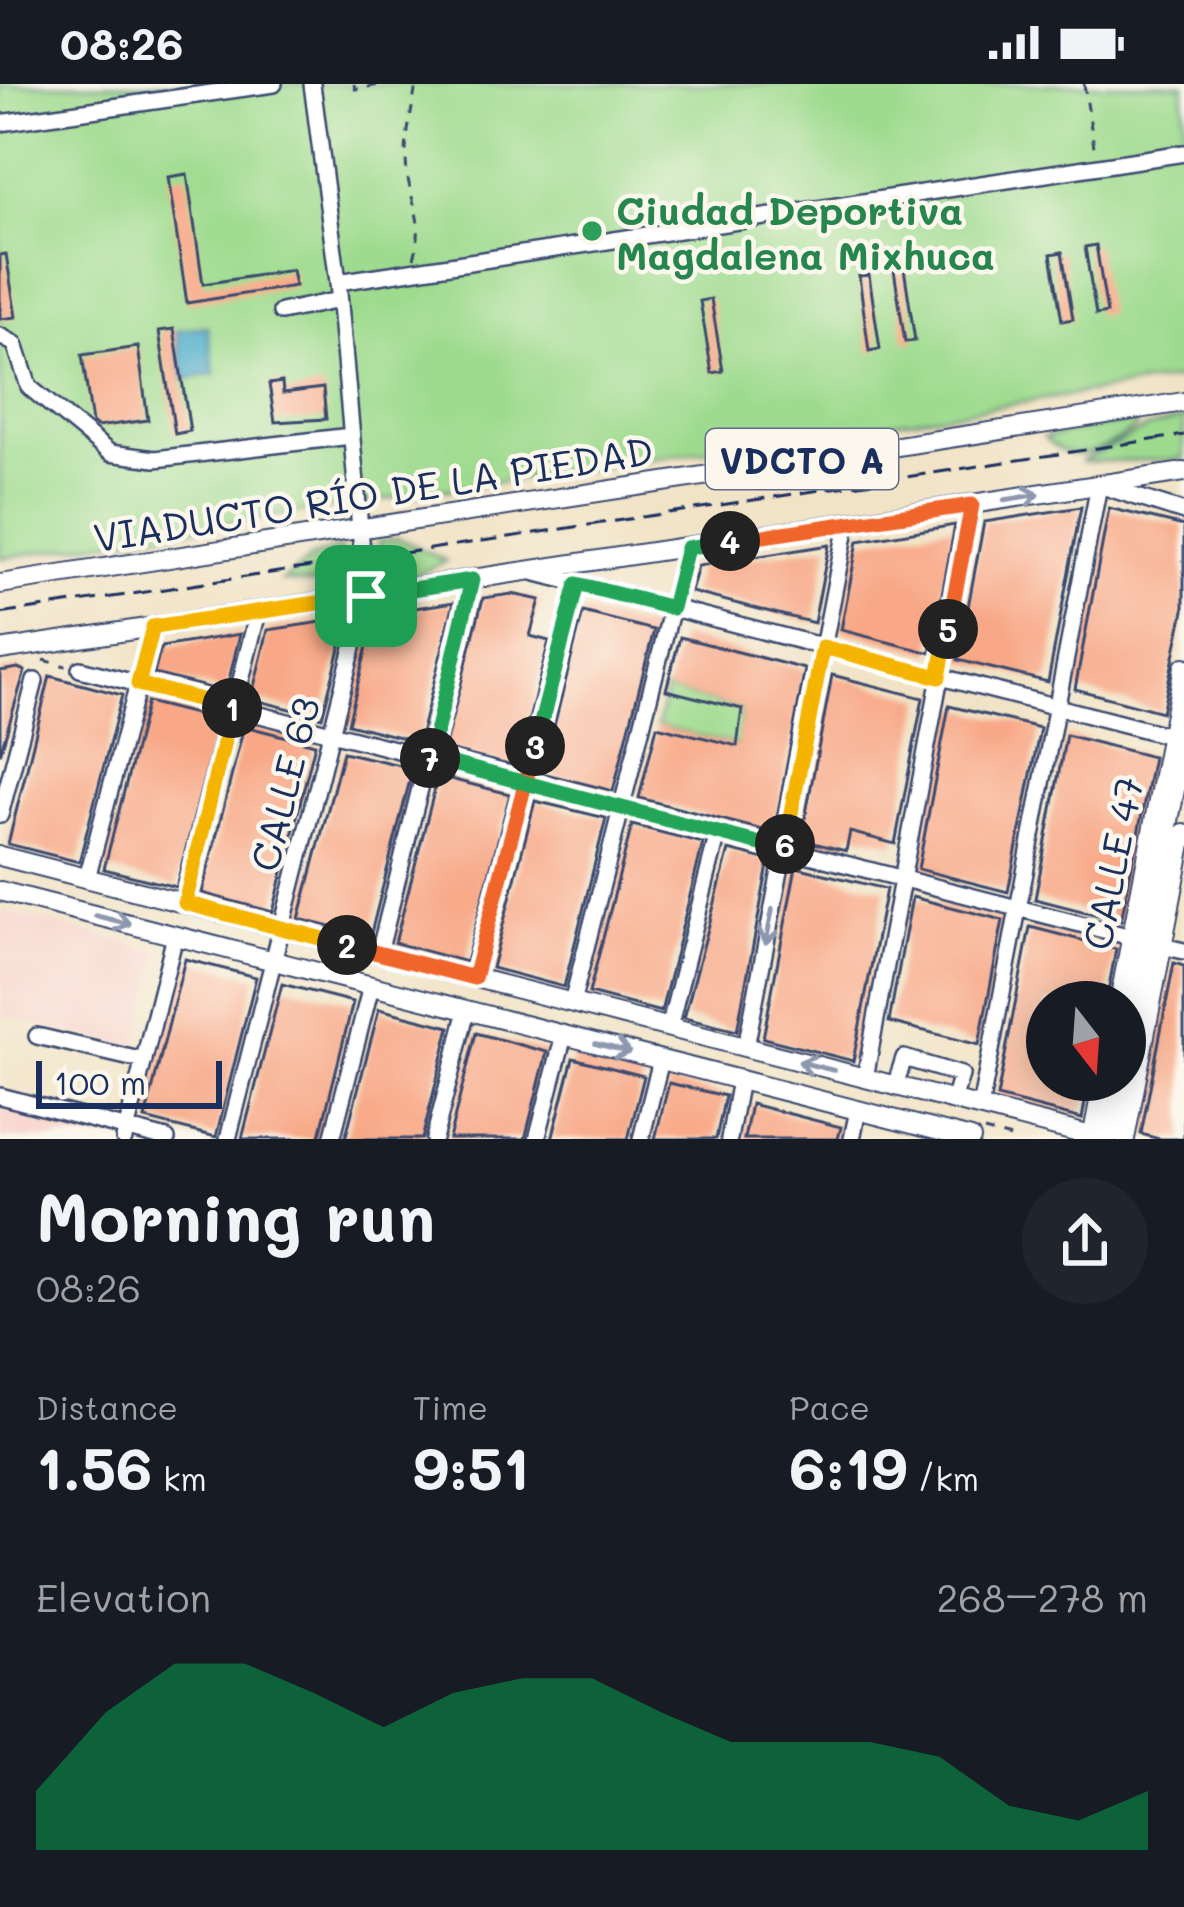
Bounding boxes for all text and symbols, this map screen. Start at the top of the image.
text: 08:26 [60,13,183,71]
place label: Ciudad Deportiva Magdalena Mixhuca [616,184,995,280]
marker: Ciudad Deportiva Magdalena Mixhuca [579,218,605,244]
street label: VIADUCTO RÍO DE LA PIEDAD [90,424,656,562]
road number: VDCTO A [706,429,898,489]
one-way arrow [1001,485,1040,508]
pin: 4 [700,511,760,571]
text: 4 [720,519,740,562]
pin [315,545,417,647]
icon: arrive [333,563,399,629]
pin: 5 [918,599,978,659]
text: 5 [938,607,958,650]
pin: 1 [202,678,262,738]
text: 1 [225,686,239,729]
street label: CALLE 63 [238,692,330,876]
pin: 3 [505,716,565,776]
text: 3 [525,724,545,767]
pin: 7 [400,728,460,788]
text: 7 [421,736,439,779]
street label: CALLE 47 [1070,772,1154,954]
pin: 6 [755,814,815,874]
text: 6 [775,822,795,865]
one-way arrow [757,906,779,945]
one-way arrow [94,910,132,932]
pin: 2 [317,915,377,975]
text: 2 [338,923,356,966]
north arrow [1026,981,1146,1101]
map controls [1026,981,1146,1101]
one-way arrow [594,1038,632,1060]
one-way arrow [798,1053,836,1075]
scale bar [36,1055,222,1108]
text: 100 m [54,1060,146,1103]
text: Morning run [36,1173,435,1259]
button: share [1022,1178,1148,1304]
text: 08:26 [36,1261,141,1312]
text: Distance [36,1385,178,1428]
text: Time [413,1385,488,1428]
text: Pace [789,1385,870,1428]
text: 1.56 [36,1428,152,1506]
text: 9:51 [413,1428,529,1506]
text: 6:19 [789,1428,907,1506]
text: km [152,1456,207,1499]
text: /km [907,1456,979,1499]
text: Elevation [36,1571,211,1622]
text: 268–278 m [937,1571,1148,1622]

